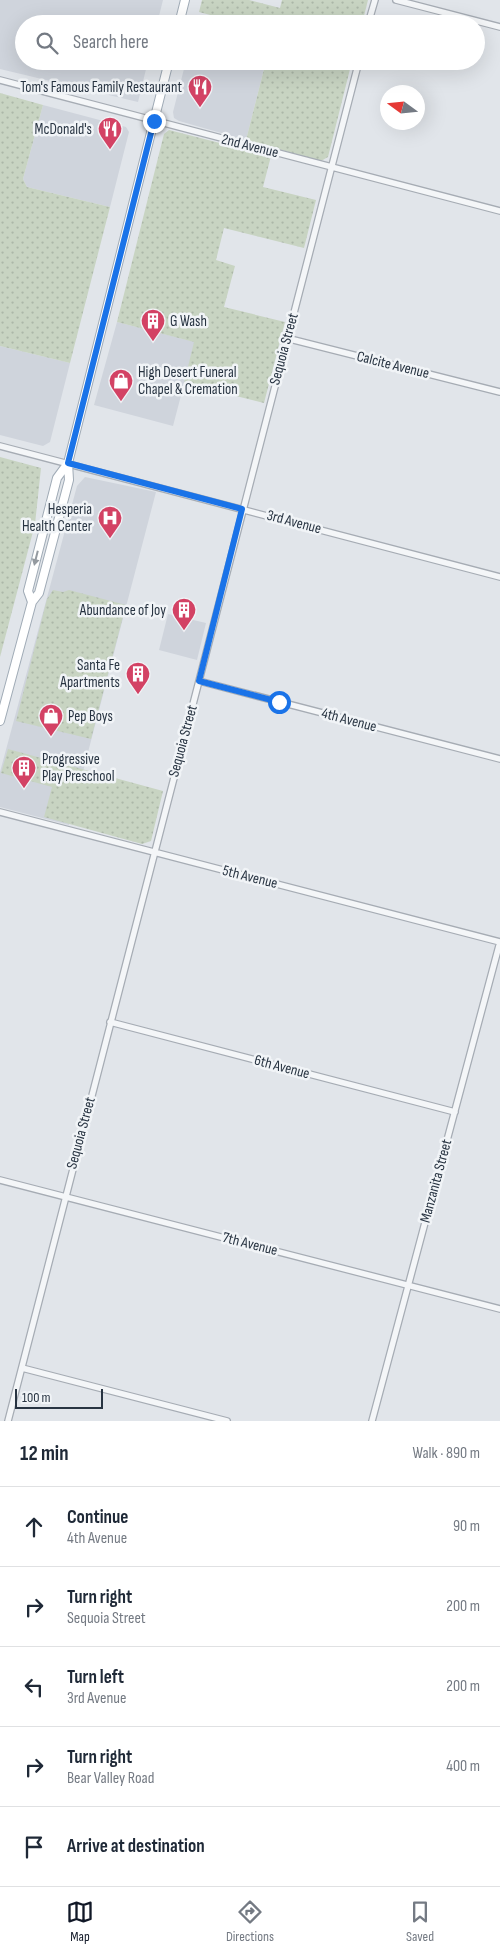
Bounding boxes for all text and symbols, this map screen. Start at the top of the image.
search box [15,15,485,70]
icon: search [33,29,61,57]
text: Search here [73,31,149,54]
restaurant icon: Tom's Famous Family Restaurant [187,74,213,108]
place label: Tom's Famous Family Restaurant [20,78,182,97]
north arrow [380,85,425,130]
route end [143,110,166,133]
restaurant icon: McDonald's [97,116,123,150]
place label: McDonald's [35,120,92,139]
street label: 2nd Avenue [220,130,280,162]
building icon: G Wash [140,308,166,342]
street label: Sequoia Street [265,311,303,387]
place label: G Wash [170,312,207,331]
street label: Calcite Avenue [355,347,431,383]
place label: High Desert Funeral Chapel & Cremation [138,363,238,399]
shop icon: High Desert Funeral Chapel & Cremation [108,368,134,402]
place label: Hesperia Health Center [22,500,93,536]
hospital icon: Hesperia Health Center [97,505,123,539]
street label: 3rd Avenue [265,506,323,538]
one-way arrow [32,551,40,566]
building icon: Abundance of Joy [171,597,197,631]
place label: Abundance of Joy [79,601,166,620]
place label: Santa Fe Apartments [59,656,120,692]
building icon: Santa Fe Apartments [125,661,151,695]
route start [268,691,291,714]
shop icon: Pep Boys [38,703,64,737]
street label: Sequoia Street [164,703,202,779]
street label: 4th Avenue [319,704,379,736]
place label: Pep Boys [68,707,113,726]
place label: Progressive Play Preschool [42,750,114,786]
building icon: Progressive Play Preschool [11,755,37,789]
street label: 5th Avenue [220,861,280,893]
street label: 6th Avenue [252,1050,312,1084]
street label: Sequoia Street [62,1095,100,1171]
street label: Manzanita Street [416,1137,456,1225]
street label: 7th Avenue [220,1228,280,1260]
scale bar [15,1386,102,1409]
text: 100 m [22,1389,51,1406]
text: 12 min [20,1441,68,1466]
text: Walk · 890 m [412,1444,480,1463]
text: Continue [67,1506,128,1529]
icon: ahead [20,1513,48,1541]
text: 90 m [453,1517,480,1536]
text: 4th Avenue [67,1529,127,1548]
text: Turn right [67,1586,132,1609]
icon: right [20,1593,48,1621]
text: 200 m [446,1597,480,1616]
text: Sequoia Street [67,1609,146,1628]
text: Turn left [67,1666,124,1689]
icon: left [20,1673,48,1701]
text: 200 m [446,1677,480,1696]
text: 3rd Avenue [67,1689,126,1708]
text: Turn right [67,1746,132,1769]
icon: right [20,1753,48,1781]
text: 400 m [446,1757,480,1776]
text: Bear Valley Road [67,1769,154,1788]
icon: arrive [20,1833,48,1861]
text: Arrive at destination [67,1835,205,1858]
tab: Map [66,1898,94,1945]
tab: Directions [226,1898,274,1945]
tab: Saved [406,1898,434,1945]

